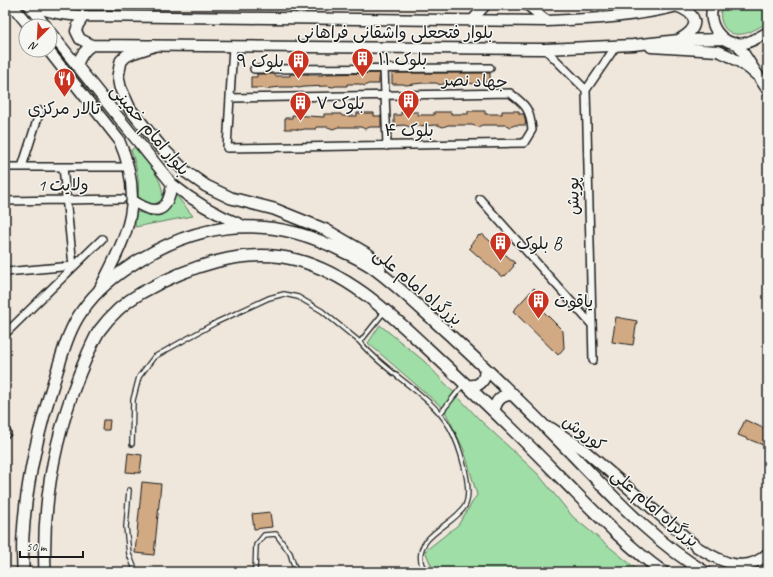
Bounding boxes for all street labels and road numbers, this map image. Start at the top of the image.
street label: بلوار فتحعلی واشقانی فراهانی [297,22,493,43]
street label: جهاد نصر [440,69,508,93]
street label: بلوار امام خمینی [104,80,194,181]
street label: ولایت 1 [37,174,89,196]
street label: پویش [562,177,585,215]
street label: بزرگراه امام علی [368,244,467,332]
street label: کوروش [558,410,610,456]
street label: بزرگراه امام علی [606,464,703,553]

